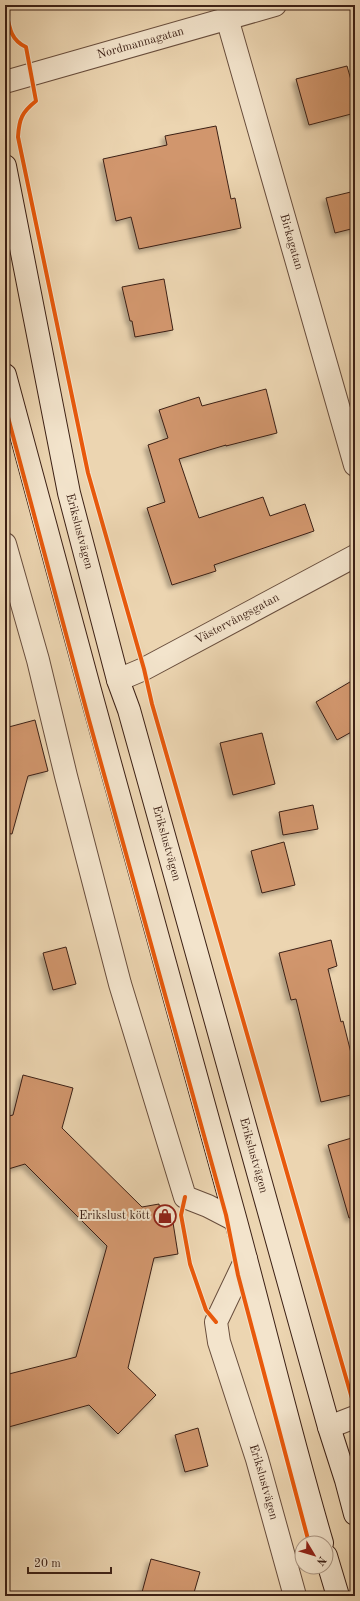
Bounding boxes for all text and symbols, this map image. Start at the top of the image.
street label: Nordmannagatan [96,25,186,61]
street label: Birkagatan [277,213,305,272]
street label: Erikslustvägen [63,492,95,571]
street label: Västervångsgatan [193,591,282,647]
street label: Erikslustvägen [150,804,183,883]
street label: Erikslustvägen [237,1116,270,1195]
shop icon: Erikslust kött [152,1203,178,1229]
place label: Erikslust kött [79,1210,150,1222]
street label: Erikslustvägen [247,1443,280,1522]
north arrow [294,1535,334,1575]
scale bar [28,1549,111,1575]
text: N [313,1554,328,1567]
text: 20 m [34,1558,61,1570]

